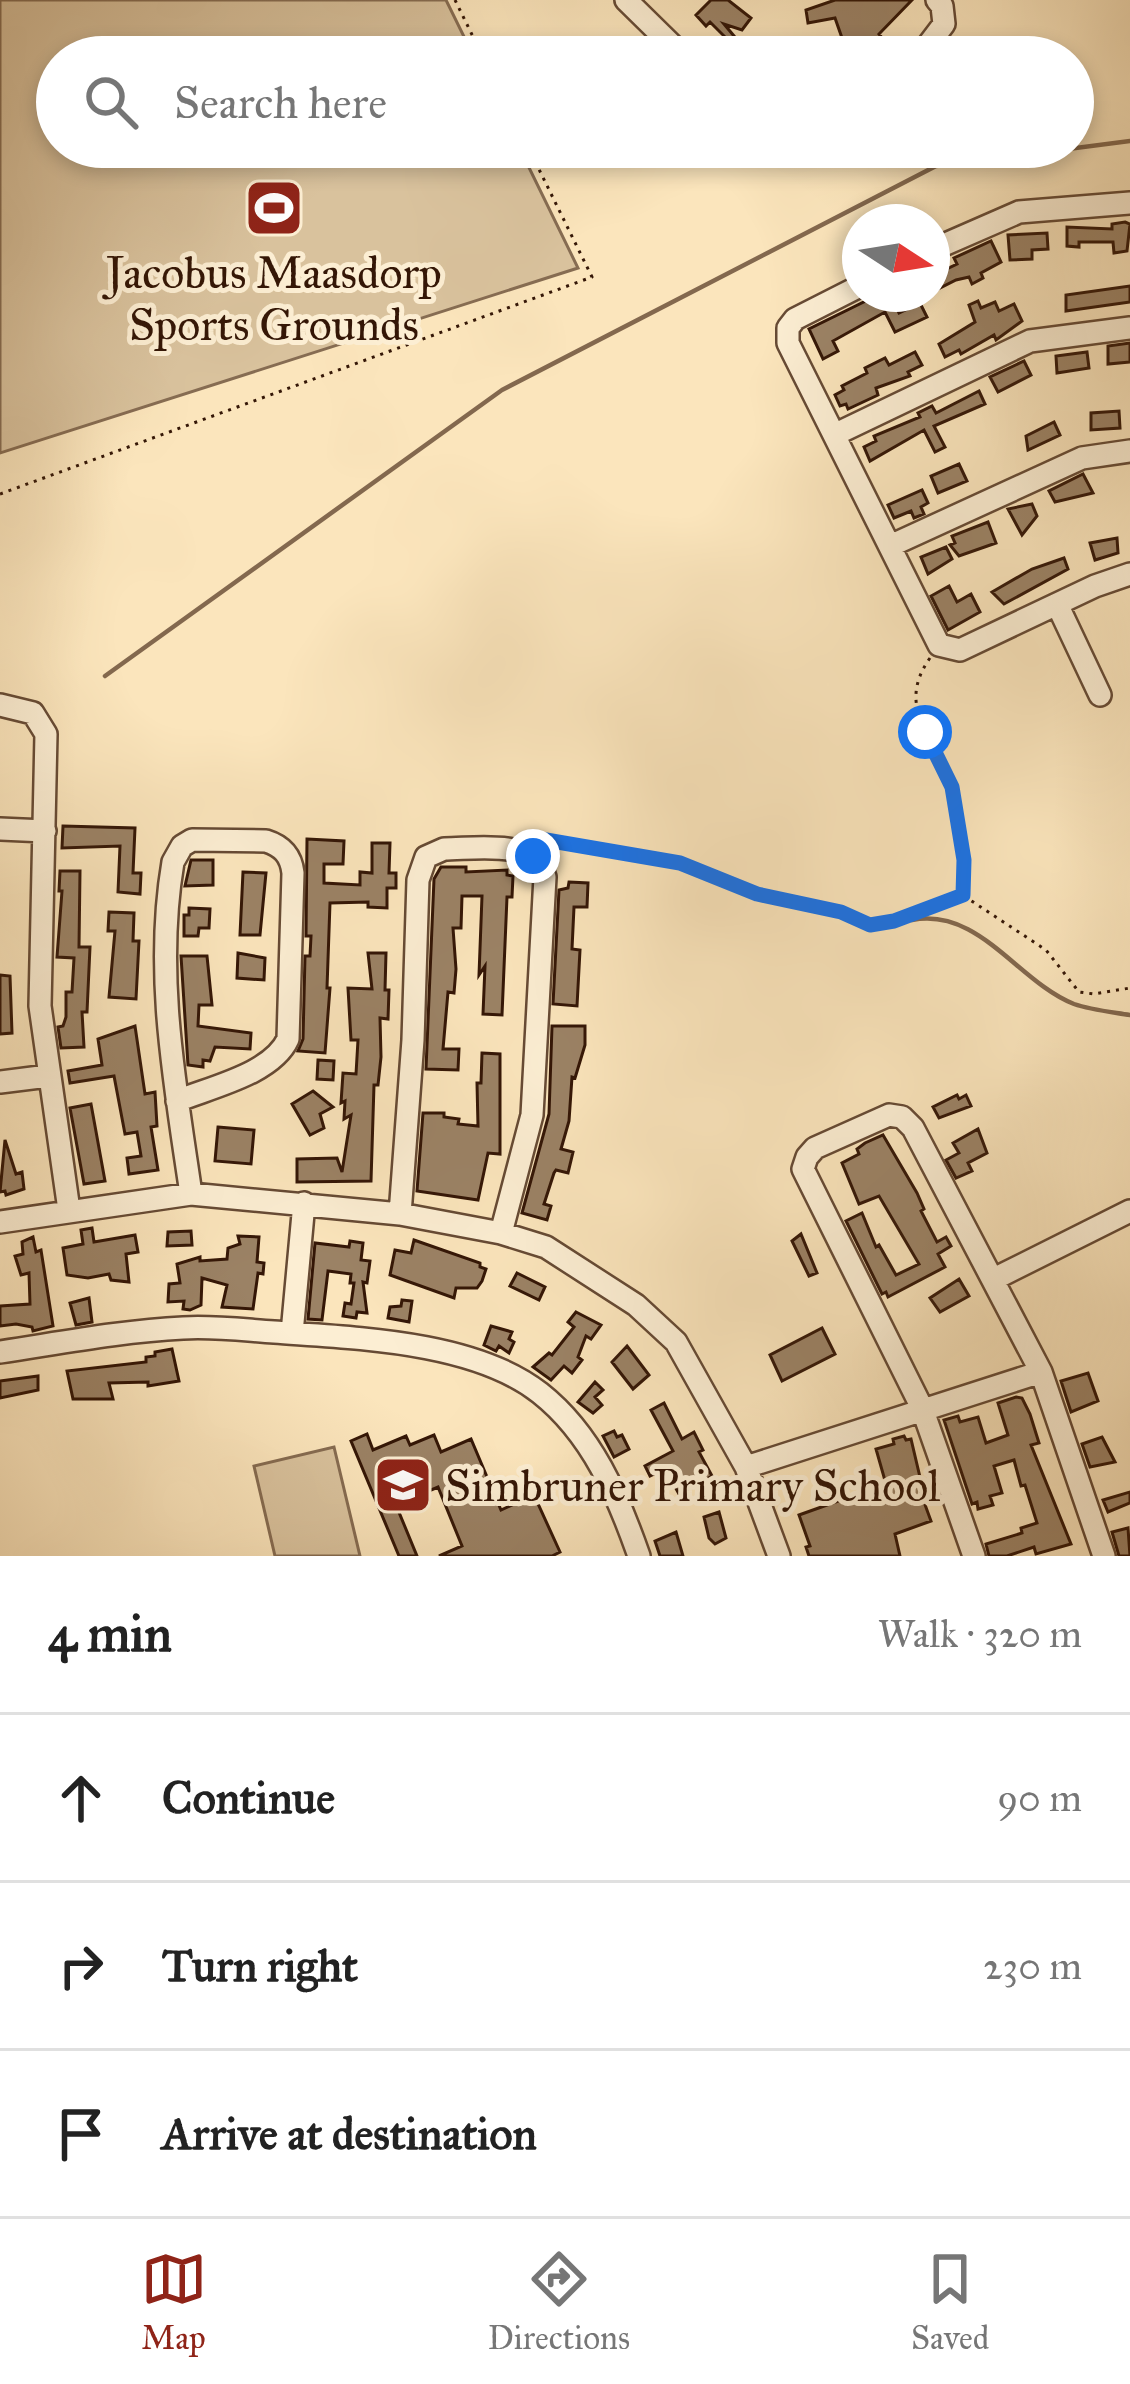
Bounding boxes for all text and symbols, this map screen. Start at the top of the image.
search box [36,36,1094,168]
icon: search [78,69,144,135]
text: Search here [174,75,387,130]
sports icon: Jacobus Maasdorp Sports Grounds [243,177,305,239]
north arrow [842,204,950,312]
place label: Jacobus Maasdorp Sports Grounds [101,245,442,352]
route start [898,705,952,759]
route end [506,829,560,883]
school or university icon: Simbruner Primary School [372,1454,434,1516]
place label: Simbruner Primary School [445,1458,941,1513]
text: 4 min [48,1603,172,1665]
text: Walk · 320 m [878,1610,1082,1658]
icon: ahead [48,1765,114,1831]
text: Continue [162,1770,335,1825]
text: 90 m [997,1774,1082,1822]
icon: right [48,1933,114,1999]
text: Turn right [162,1938,358,1993]
text: 230 m [983,1942,1082,1990]
icon: arrive [48,2101,114,2167]
text: Arrive at destination [162,2106,537,2161]
tab: Map [141,2246,207,2358]
tab: Directions [488,2246,630,2358]
tab: Saved [911,2246,989,2358]

